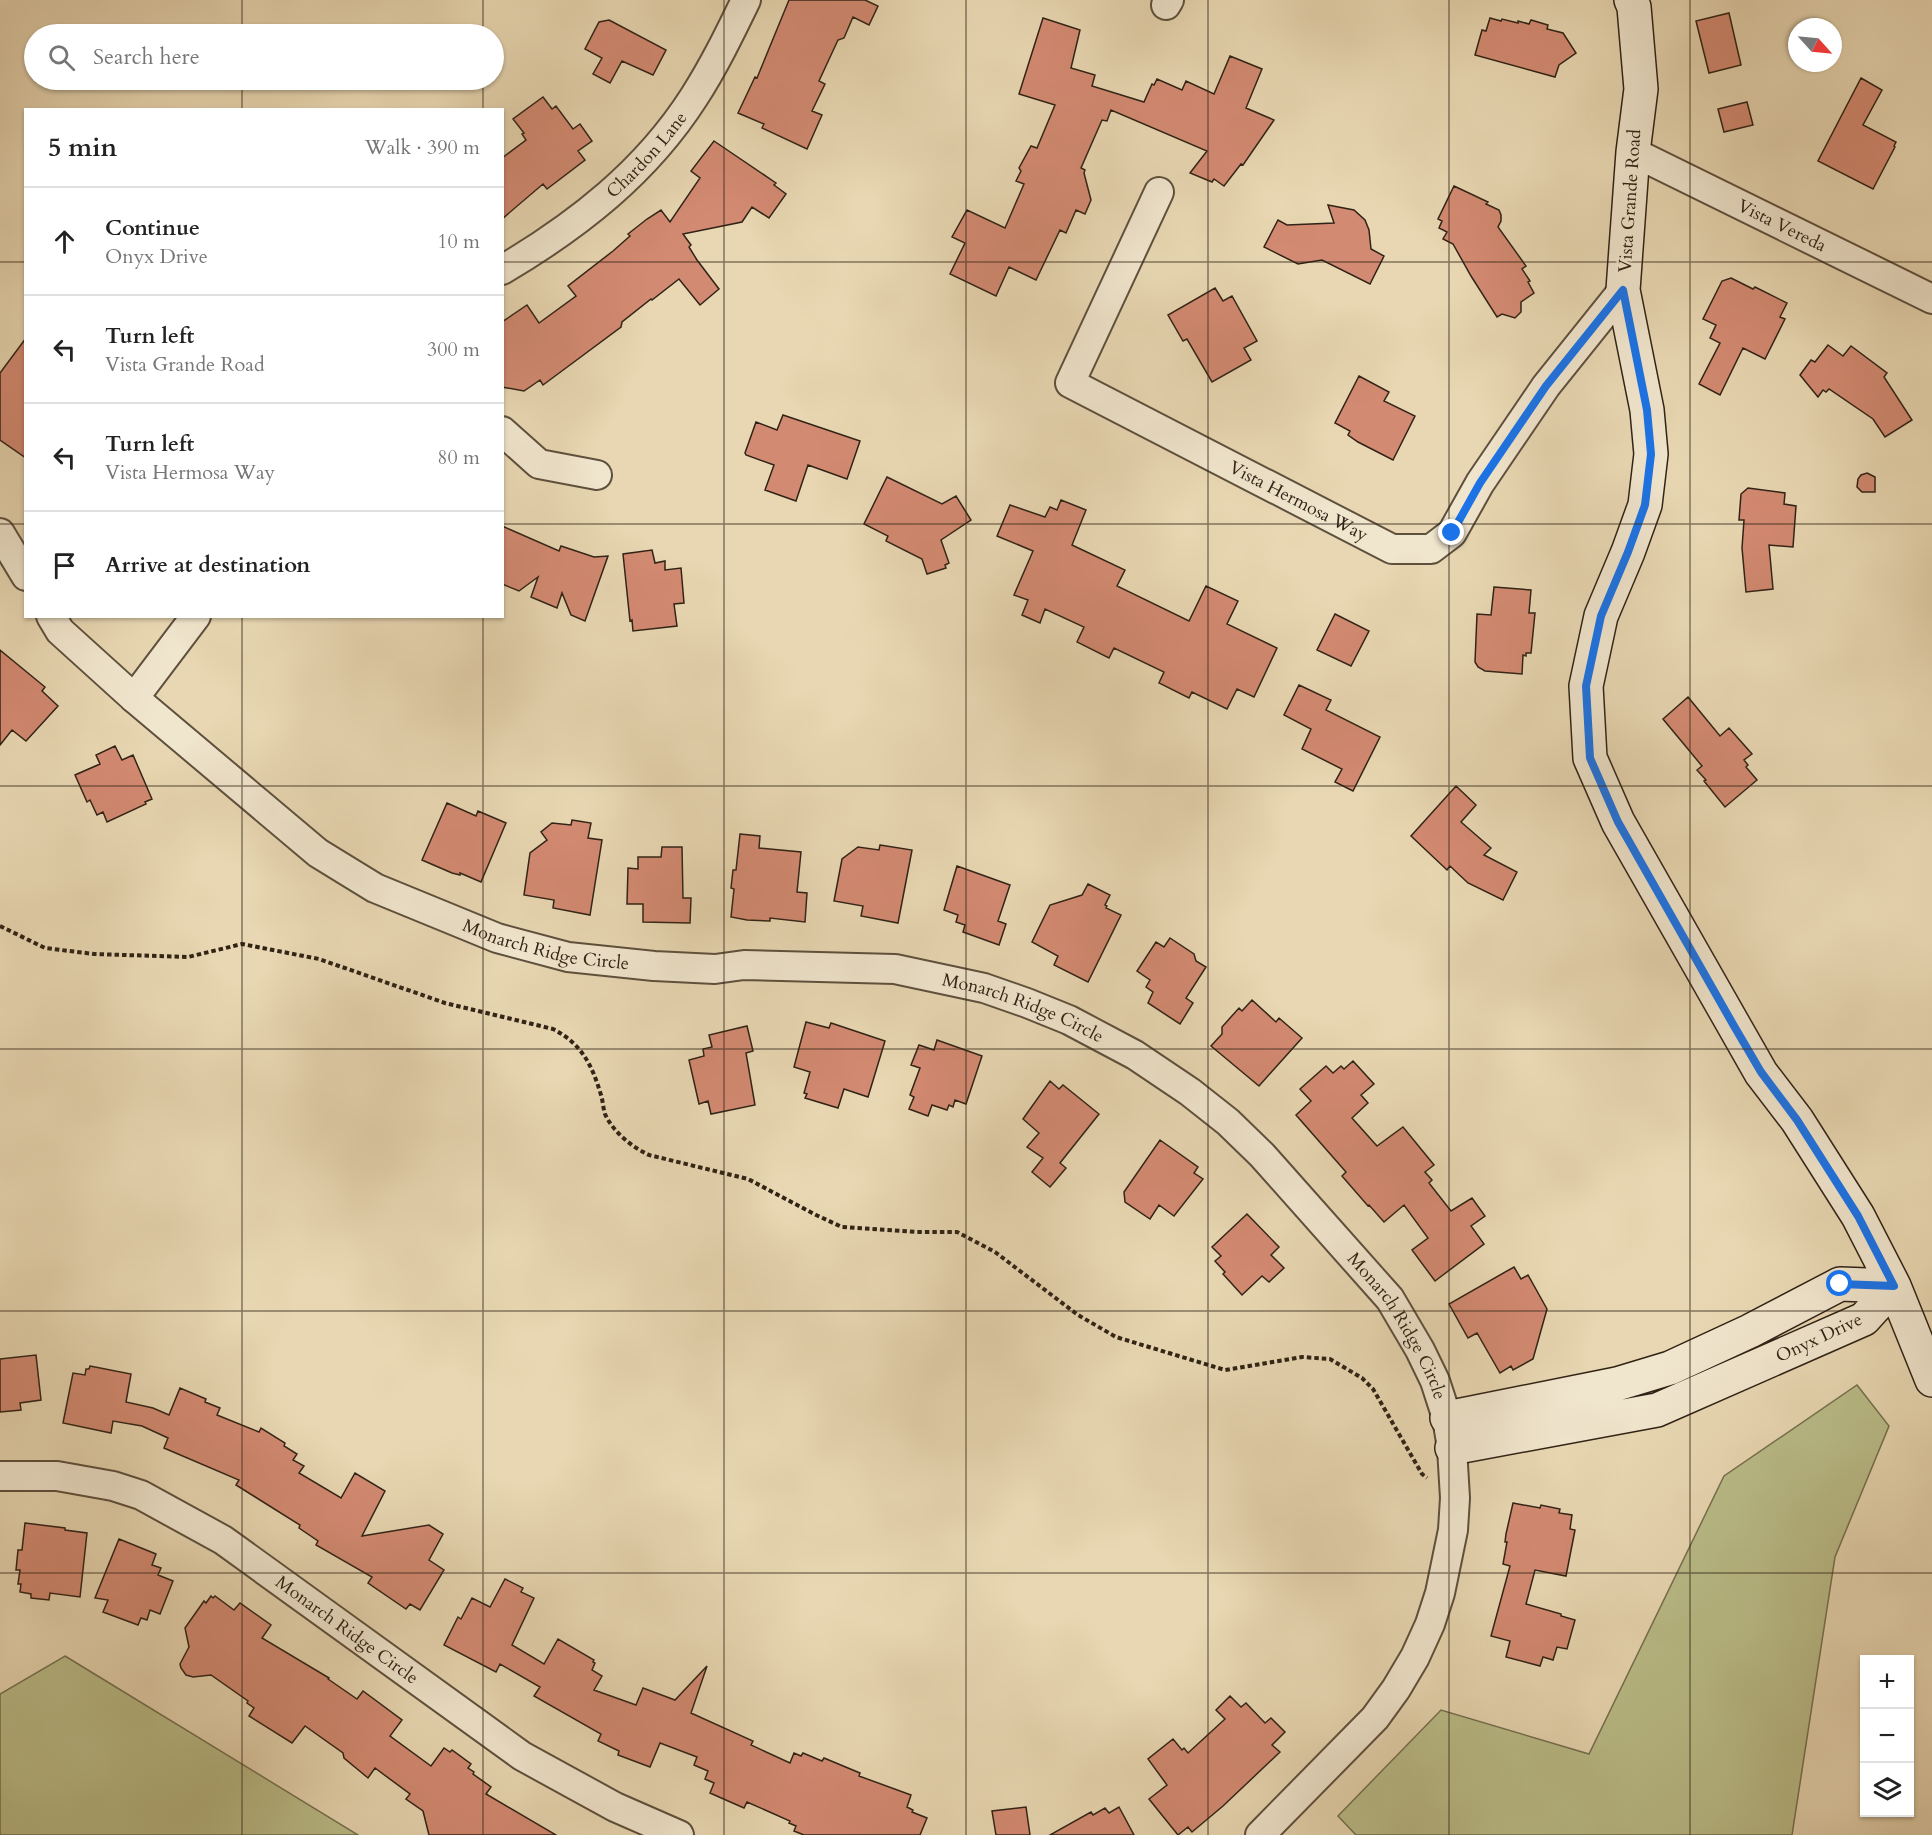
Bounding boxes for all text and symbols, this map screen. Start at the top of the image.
north arrow [1788,18,1842,72]
search box [24,24,504,90]
icon: search [45,41,78,74]
text: Search here [93,42,200,72]
street label: Chardon Lane [601,106,693,204]
street label: Vista Grande Road [1613,128,1648,273]
text: 5 min [48,130,117,165]
text: Walk · 390 m [365,134,480,161]
street label: Vista Vereda [1733,193,1831,258]
text: Continue [105,213,200,243]
icon: ahead [48,225,81,258]
text: 10 m [437,228,480,255]
text: Onyx Drive [105,243,208,270]
text: Turn left [105,321,194,351]
icon: left [48,333,81,366]
text: 300 m [427,336,480,363]
text: Vista Grande Road [105,351,265,378]
text: Turn left [105,429,194,459]
icon: left [48,441,81,474]
text: 80 m [437,444,480,471]
street label: Vista Hermosa Way [1225,455,1373,547]
text: Vista Hermosa Way [105,459,275,486]
route end [1438,519,1464,545]
icon: arrive [48,549,81,582]
text: Arrive at destination [105,550,310,580]
street label: Monarch Ridge Circle [459,913,630,976]
street label: Monarch Ridge Circle [940,967,1108,1049]
street label: Monarch Ridge Circle [1342,1247,1453,1402]
route start [1826,1270,1852,1296]
street label: Onyx Drive [1772,1307,1866,1369]
street label: Monarch Ridge Circle [271,1570,424,1690]
map controls [1860,1655,1914,1817]
button: + [1860,1655,1914,1709]
button: − [1860,1709,1914,1763]
button: layers [1860,1763,1914,1817]

